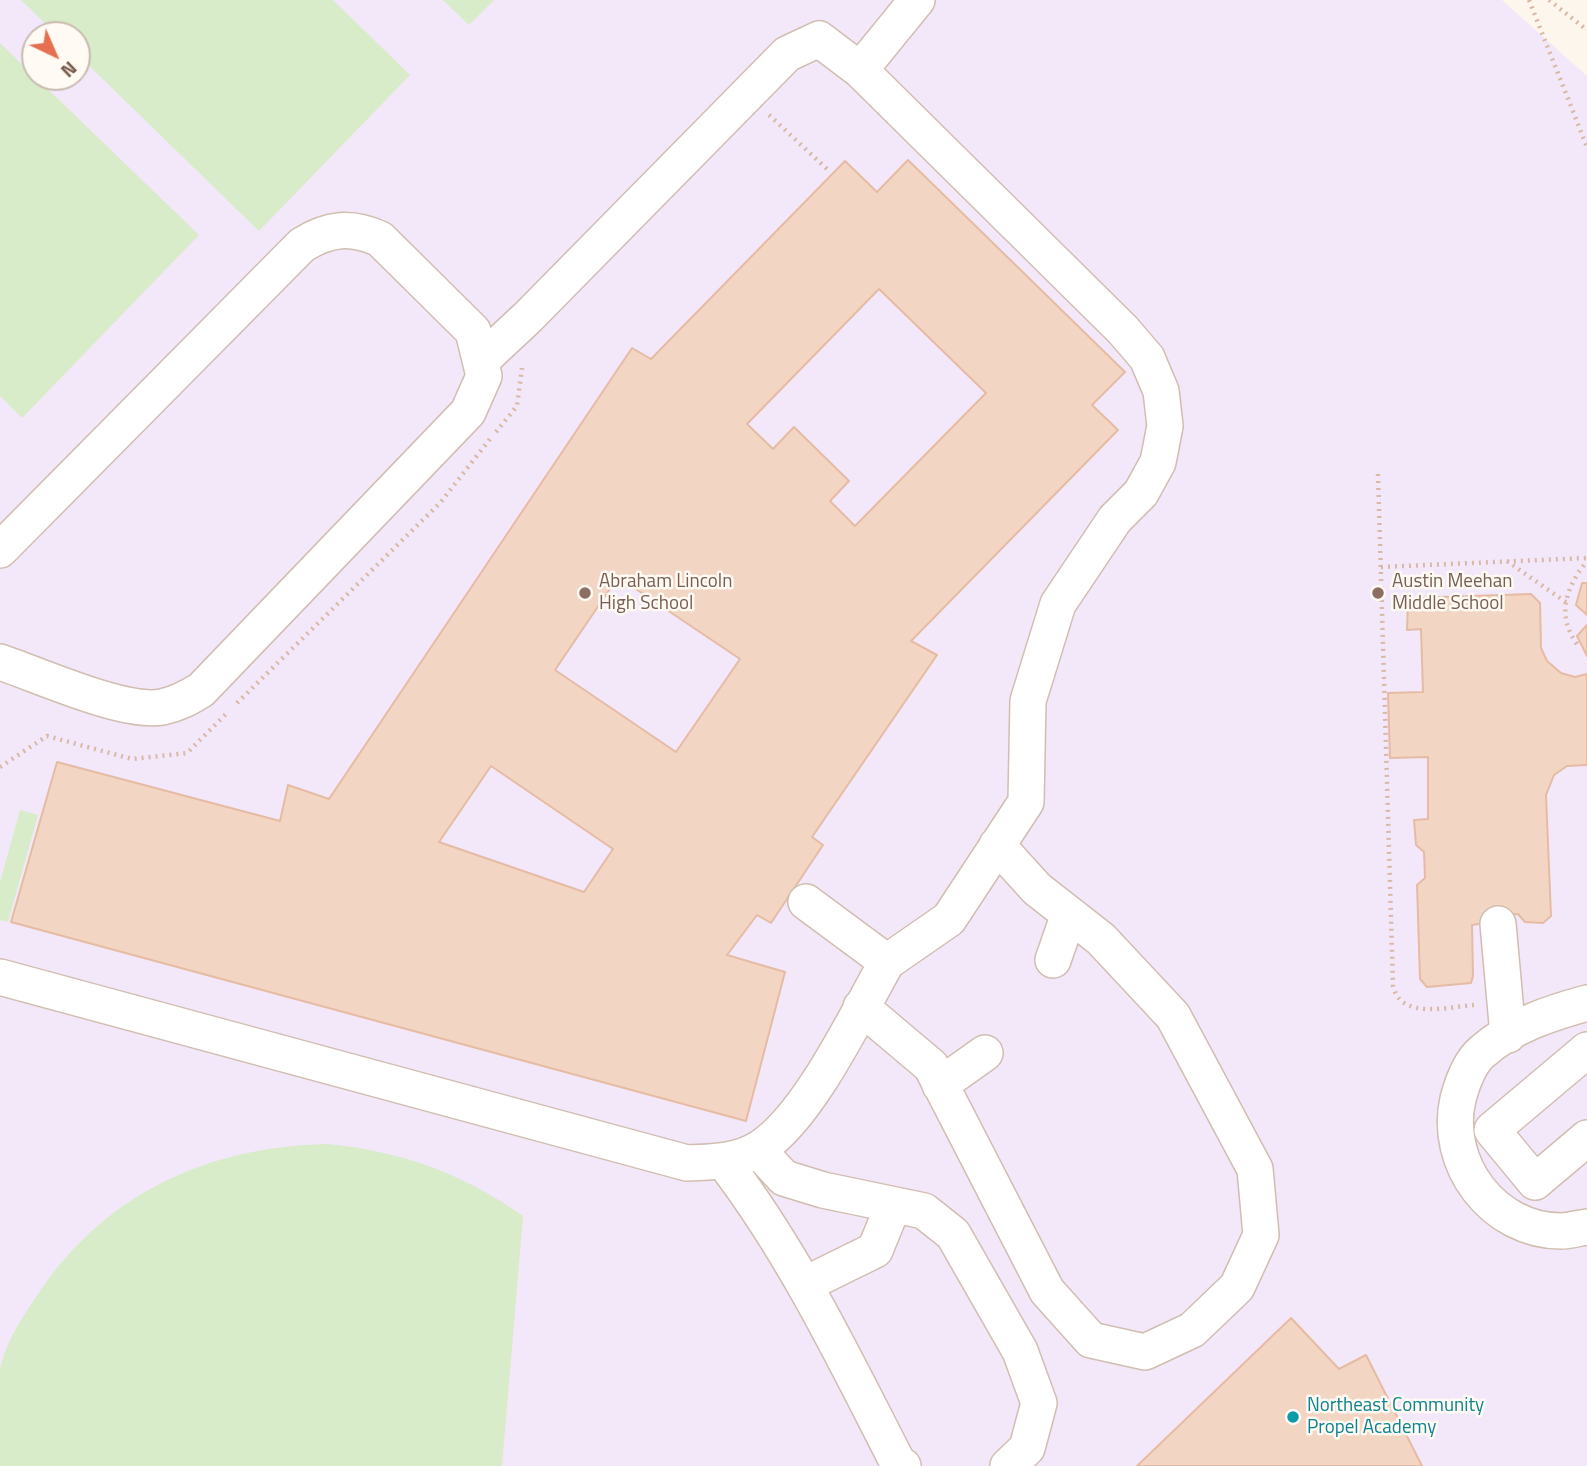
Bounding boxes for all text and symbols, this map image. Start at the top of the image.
north arrow [21,21,91,91]
text: N [55,55,84,85]
place label: Abraham Lincoln High School [599,571,732,615]
place label: Austin Meehan Middle School [1392,571,1512,615]
marker: Abraham Lincoln High School [577,585,593,601]
marker: Austin Meehan Middle School [1370,585,1386,601]
place label: Northeast Community Propel Academy [1307,1395,1484,1439]
marker: Northeast Community Propel Academy [1285,1409,1301,1425]

